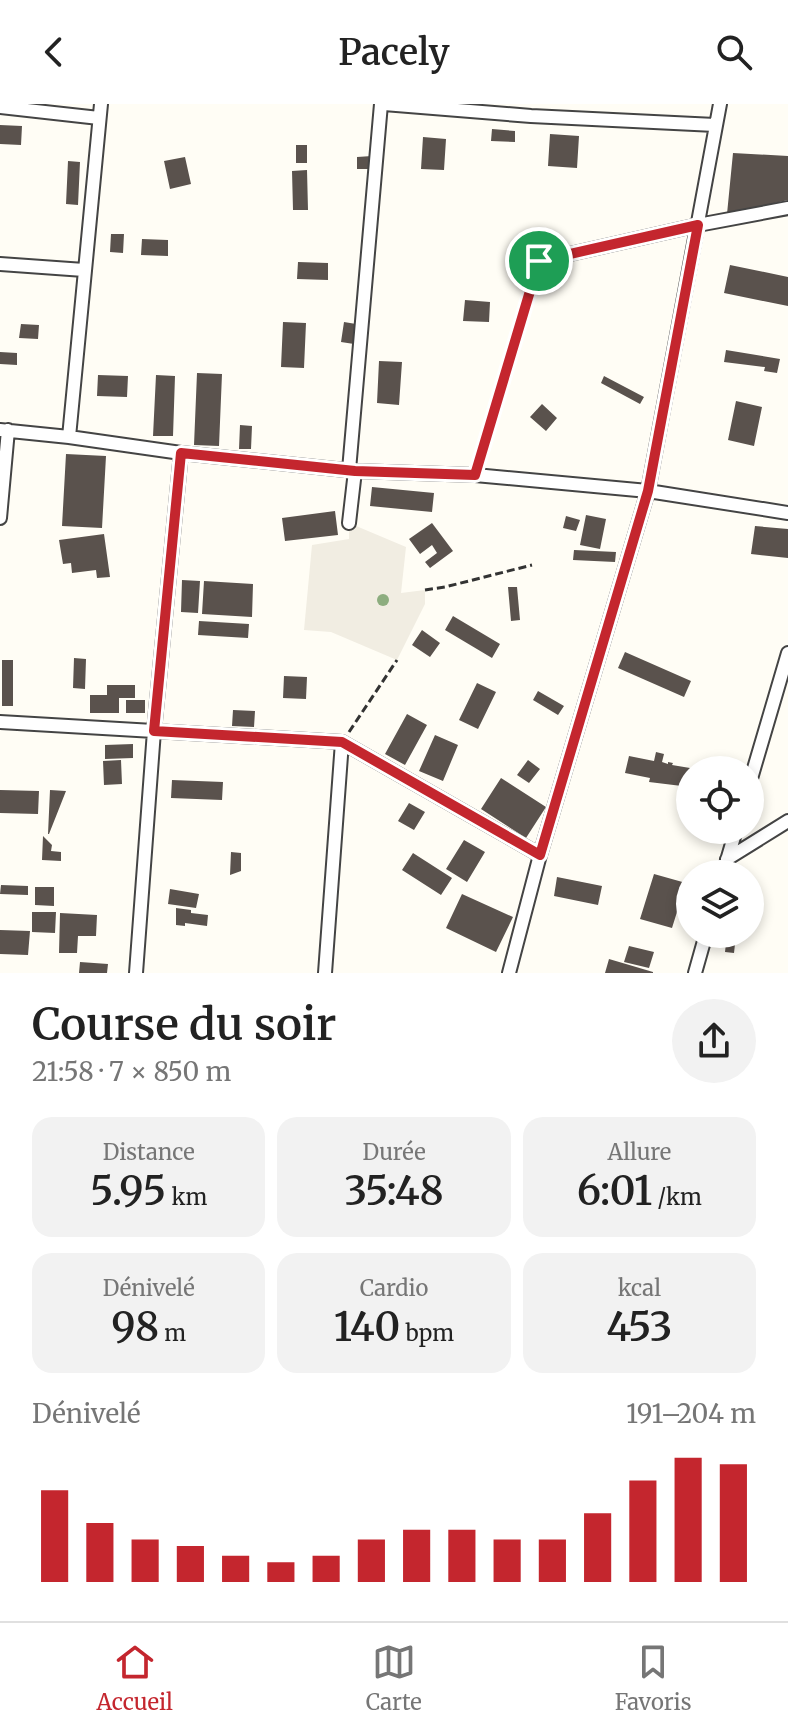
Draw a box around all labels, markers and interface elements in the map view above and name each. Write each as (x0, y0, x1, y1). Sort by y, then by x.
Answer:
icon: back (32, 30, 76, 74)
text: Pacely (338, 30, 450, 75)
icon: search (712, 30, 756, 74)
pin (505, 227, 573, 295)
icon: arrive (517, 239, 561, 283)
map controls (676, 756, 764, 948)
button: locate (676, 756, 764, 844)
button: layers (676, 860, 764, 948)
text: Course du soir (32, 997, 336, 1052)
button: share (672, 999, 756, 1083)
text: 21:58 · 7 × 850 m (32, 1055, 231, 1088)
text: Distance (103, 1138, 195, 1166)
text: Durée (362, 1138, 426, 1166)
text: Allure (607, 1138, 671, 1166)
text: 5.95 (90, 1166, 166, 1216)
text: 35:48 (344, 1166, 444, 1216)
text: 6:01 (577, 1166, 652, 1216)
text: km (166, 1183, 207, 1211)
text: /km (652, 1183, 702, 1211)
text: Dénivelé (103, 1274, 195, 1302)
text: Cardio (360, 1274, 428, 1302)
text: kcal (618, 1274, 661, 1302)
text: 98 (111, 1302, 159, 1352)
text: 140 (334, 1302, 400, 1352)
text: 453 (606, 1302, 672, 1352)
text: m (159, 1319, 186, 1347)
text: bpm (400, 1319, 454, 1347)
text: Dénivelé (32, 1397, 141, 1430)
text: 191–204 m (626, 1397, 756, 1430)
tab: Accueil (96, 1640, 173, 1716)
tab: Carte (366, 1640, 422, 1716)
tab: Favoris (615, 1640, 692, 1716)

